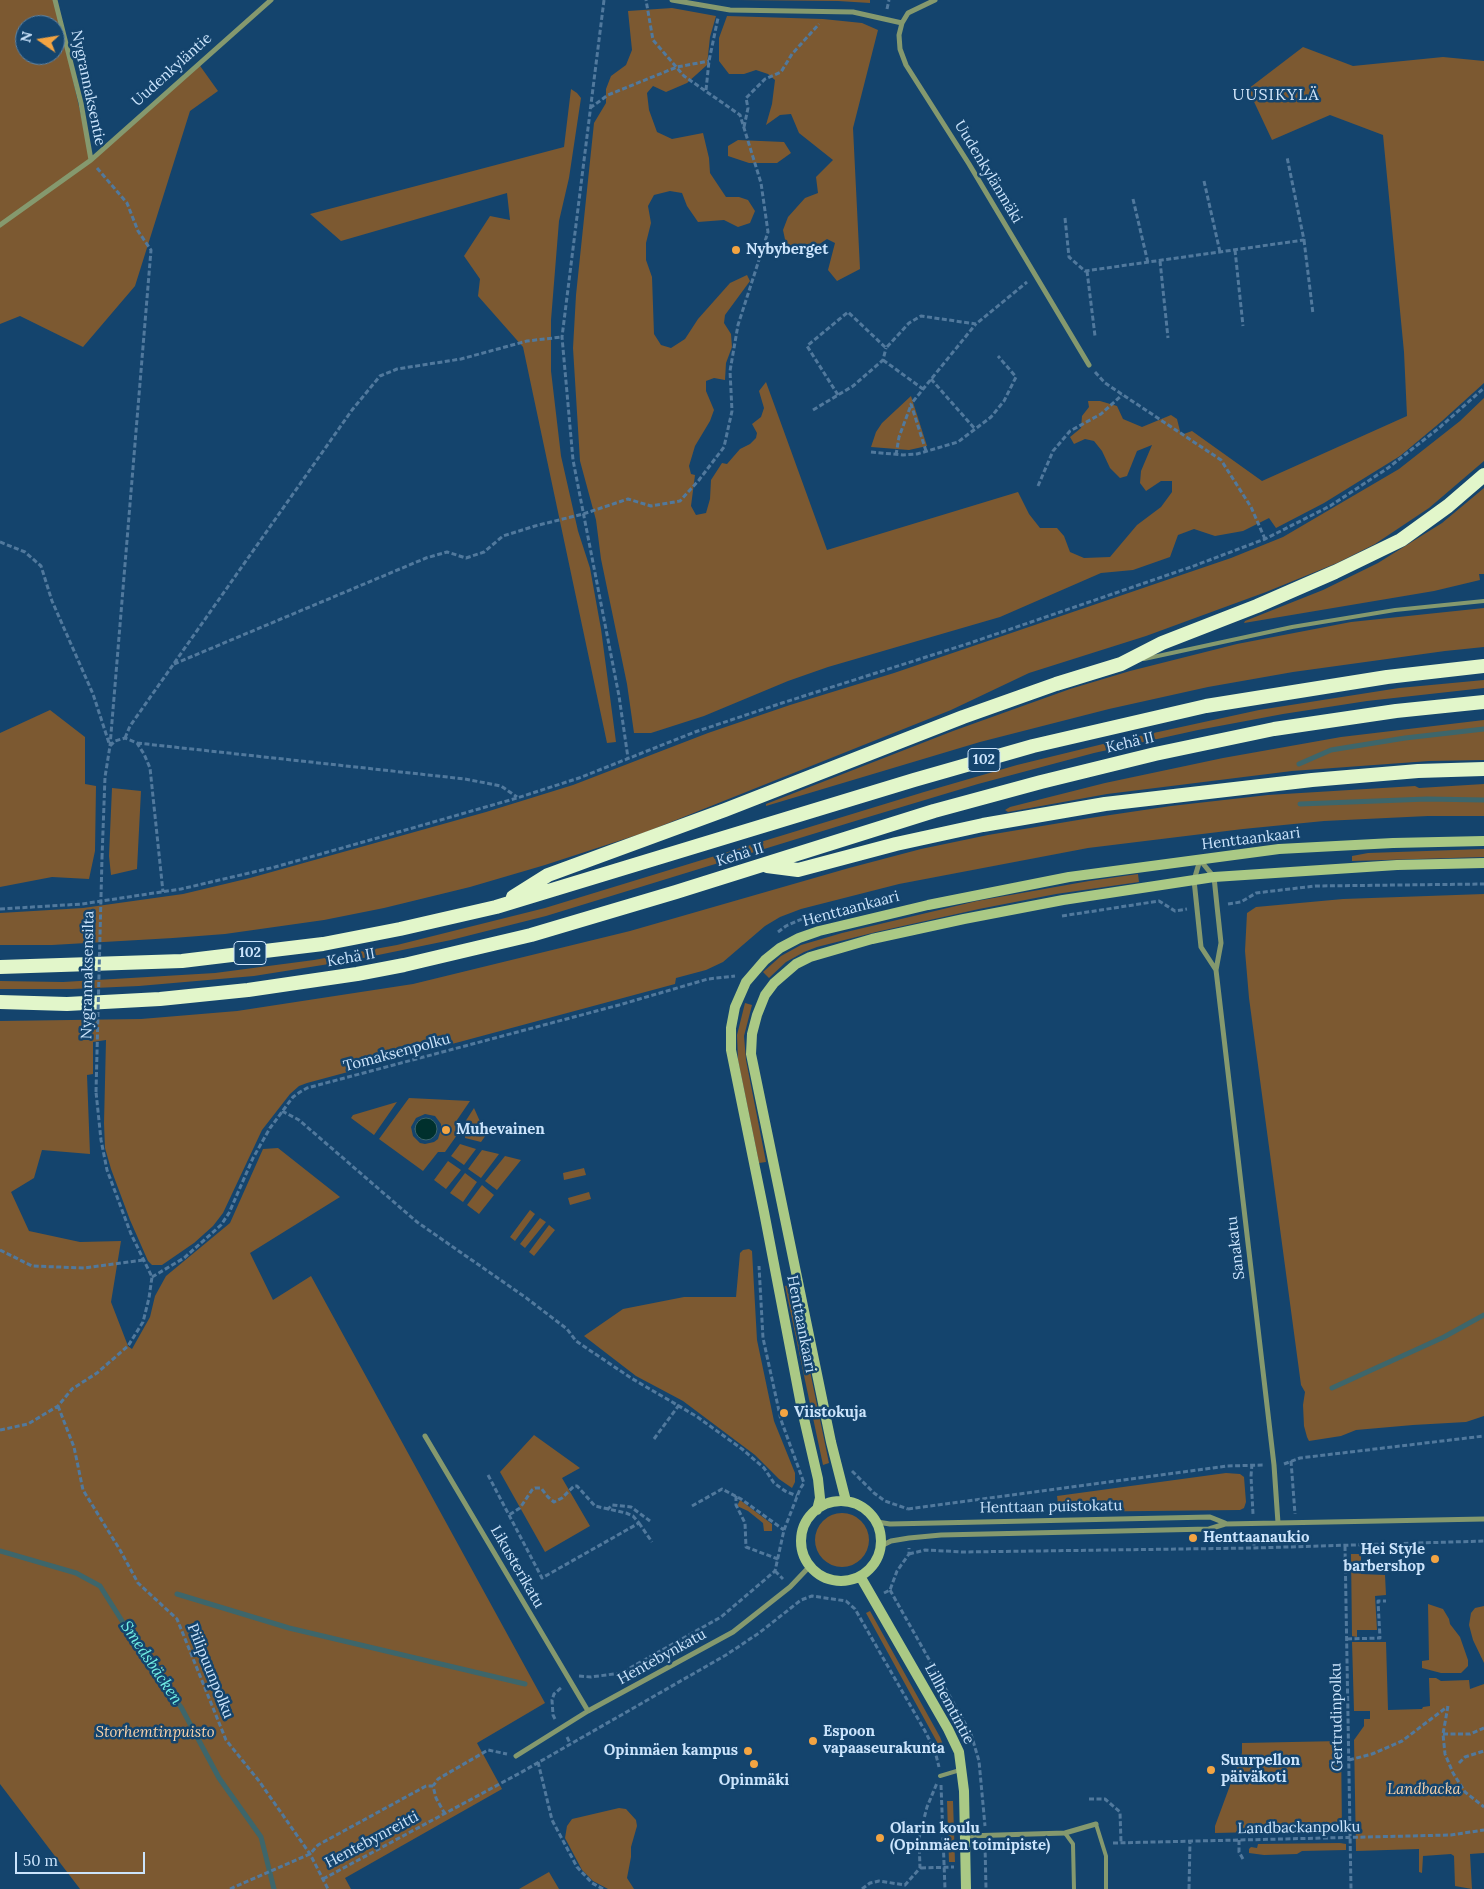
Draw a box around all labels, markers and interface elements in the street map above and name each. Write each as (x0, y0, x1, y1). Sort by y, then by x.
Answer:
north arrow (15, 15, 65, 65)
street label: Nygrannaksentie (67, 29, 109, 147)
street label: Uudenkyläntie (128, 29, 216, 111)
text: N (16, 30, 36, 44)
district label: UUSIKYLÄ (1231, 85, 1321, 105)
street label: Uudenkylänmäki (950, 117, 1026, 227)
place label: Nybyberget (746, 241, 828, 259)
marker: Nybyberget (730, 244, 742, 256)
street label: Kehä II (1104, 729, 1156, 757)
road number: 102 (968, 748, 1000, 772)
street label: Henttaankaari (1201, 824, 1301, 854)
street label: Kehä II (714, 839, 766, 871)
street label: Henttaankaari (801, 887, 901, 931)
street label: Nygrannaksensilta (78, 911, 98, 1039)
road number: 102 (234, 941, 266, 964)
street label: Kehä II (325, 945, 377, 971)
street label: Tomaksenpolku (342, 1030, 452, 1076)
place label: Muhevainen (456, 1121, 545, 1139)
marker: Muhevainen (440, 1124, 452, 1136)
street label: Sanakatu (1223, 1215, 1249, 1281)
street label: Henttaankaari (783, 1274, 819, 1374)
place label: Viistokuja (794, 1404, 867, 1422)
marker: Viistokuja (778, 1407, 790, 1419)
street label: Henttaan puistokatu (979, 1497, 1123, 1517)
street label: Likusterikatu (486, 1523, 548, 1611)
place label: Henttaanaukio (1203, 1529, 1309, 1547)
marker: Henttaanaukio (1187, 1532, 1199, 1544)
place label: Hei Style barbershop (1344, 1541, 1425, 1576)
marker: Hei Style barbershop (1429, 1553, 1441, 1565)
water label: Smedsbäcken (116, 1618, 186, 1708)
street label: Piilipuunpolku (183, 1621, 237, 1721)
street label: Hentebynkatu (615, 1625, 709, 1689)
street label: Lillhemtintie (920, 1661, 978, 1747)
street label: Gertrudinpolku (1327, 1663, 1347, 1771)
place label: Espoon vapaaseurakunta (823, 1723, 945, 1758)
park label: Storhemtinpuisto (96, 1724, 214, 1742)
marker: Espoon vapaaseurakunta (807, 1735, 819, 1747)
place label: Opinmäen kampus (604, 1742, 738, 1760)
marker: Opinmäen kampus (742, 1745, 754, 1757)
place label: Suurpellon päiväkoti (1221, 1752, 1300, 1787)
marker: Opinmäki (748, 1758, 760, 1770)
marker: Suurpellon päiväkoti (1205, 1764, 1217, 1776)
place label: Opinmäki (719, 1772, 789, 1790)
park label: Landbacka (1387, 1781, 1461, 1799)
street label: Hentebynreitti (322, 1808, 422, 1872)
street label: Landbackanpolku (1237, 1818, 1361, 1838)
place label: Olarin koulu (Opinmäen toimipiste) (890, 1820, 1050, 1855)
marker: Olarin koulu (Opinmäen toimipiste) (874, 1832, 886, 1844)
scale bar (18, 1842, 148, 1874)
text: 50 m (23, 1851, 58, 1870)

